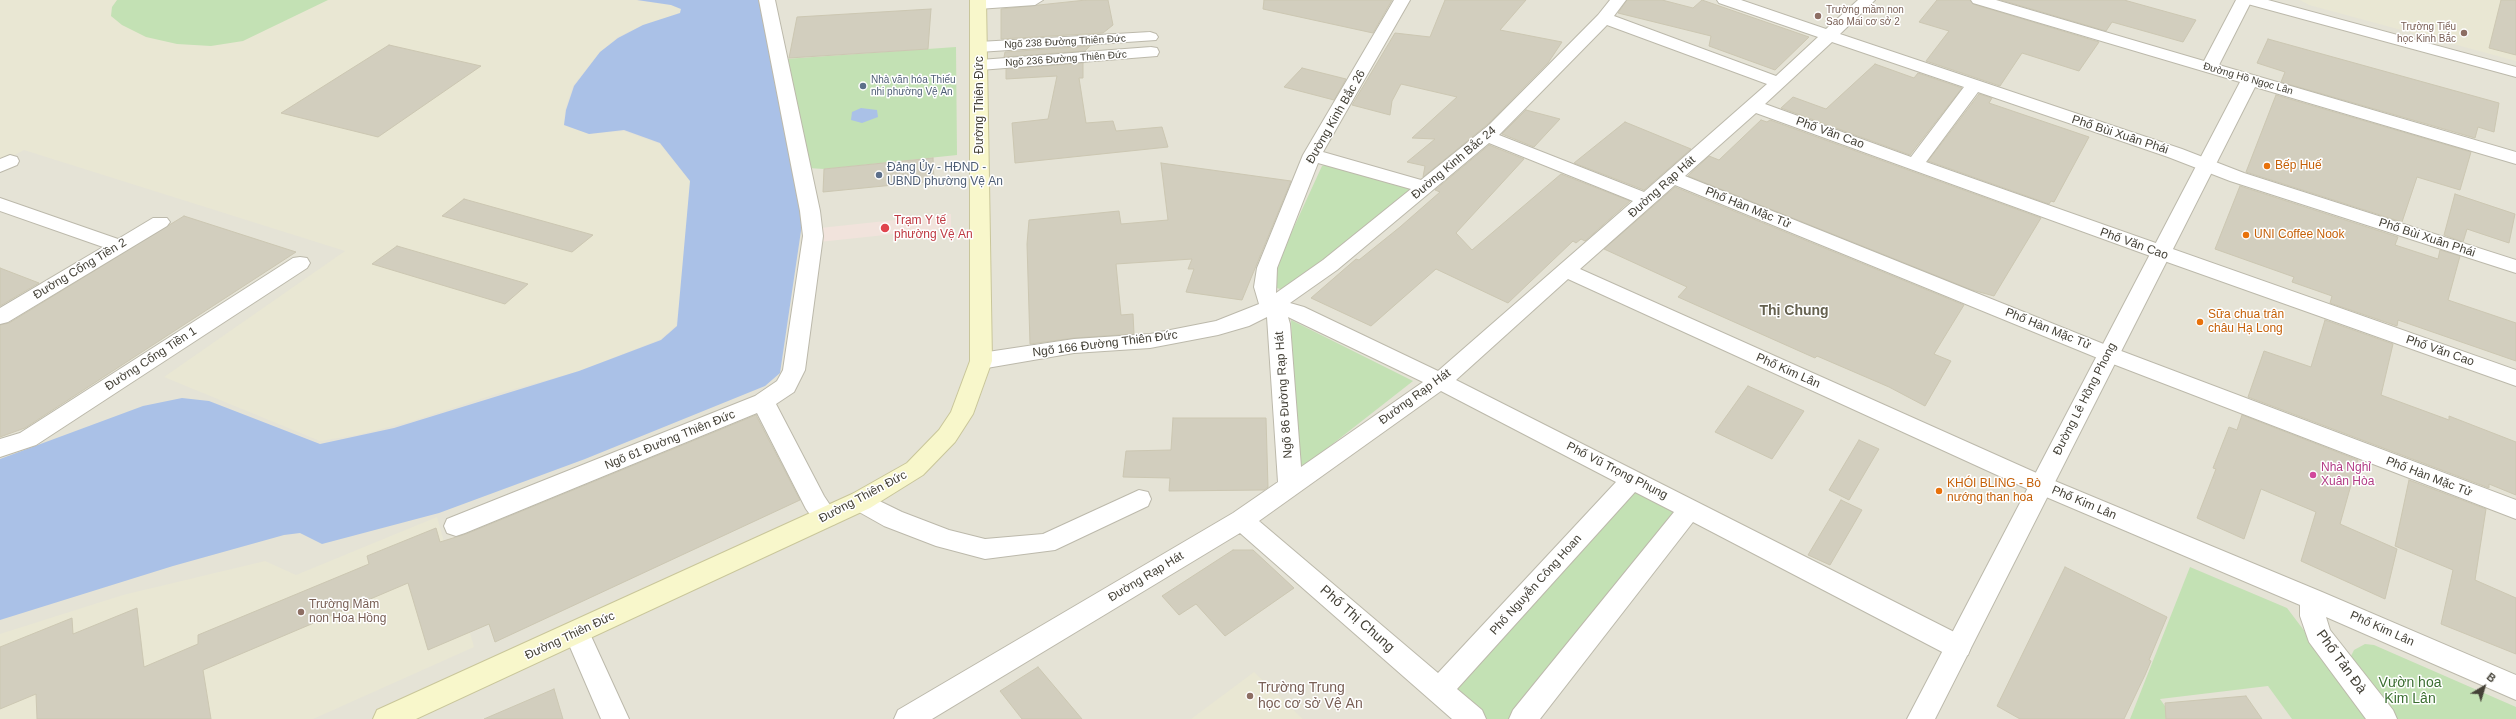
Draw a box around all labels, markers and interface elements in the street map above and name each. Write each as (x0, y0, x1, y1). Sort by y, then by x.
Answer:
place label: Trường mầm non Sao Mai cơ sở 2 (1826, 4, 1904, 28)
marker: Trường mầm non Sao Mai cơ sở 2 (1813, 11, 1823, 21)
place label: Trường Tiểu học Kinh Bắc (2397, 21, 2456, 44)
marker: Trường Tiểu học Kinh Bắc (2459, 28, 2469, 38)
street label: Ngõ 238 Đường Thiên Đức (1004, 33, 1126, 51)
street label: Ngõ 236 Đường Thiên Đức (1005, 49, 1127, 69)
street label: Đường Thiên Đức (973, 56, 987, 154)
street label: Đường Hồ Ngọc Lân (2202, 60, 2294, 98)
street label: Đường Kinh Bắc 26 (1303, 68, 1369, 166)
place label: Nhà văn hóa Thiếu nhi phường Vệ An (871, 74, 956, 98)
marker: Nhà văn hóa Thiếu nhi phường Vệ An (858, 81, 868, 91)
street label: Phố Bùi Xuân Phái (2070, 113, 2170, 157)
street label: Phố Văn Cao (1794, 114, 1866, 152)
street label: Đường Kinh Bắc 24 (1409, 123, 1499, 203)
street label: Đường Rạp Hát (1625, 153, 1699, 221)
place label: Bếp Huế (2275, 159, 2322, 173)
place label: Đảng Ủy - HĐND - UBND phường Vệ An (887, 161, 1003, 189)
marker: Bếp Huế (2262, 161, 2272, 171)
marker: Đảng Ủy - HĐND - UBND phường Vệ An (874, 170, 884, 180)
street label: Phố Hàn Mặc Tử (1703, 184, 1793, 232)
place label: Trạm Y tế phường Vệ An (894, 214, 973, 242)
street label: Phố Bùi Xuân Phái (2377, 216, 2477, 260)
marker: Trạm Y tế phường Vệ An (879, 222, 891, 234)
street label: Phố Văn Cao (2098, 225, 2170, 263)
place label: UNI Coffee Nook (2254, 228, 2344, 242)
marker: UNI Coffee Nook (2241, 230, 2251, 240)
street label: Đường Cổng Tiền 2 (31, 235, 129, 303)
district label: Thị Chung (1759, 303, 1829, 319)
street label: Phố Hàn Mặc Tử (2003, 305, 2093, 353)
place label: Sữa chua trân châu Hạ Long (2208, 308, 2284, 336)
marker: Sữa chua trân châu Hạ Long (2195, 317, 2205, 327)
street label: Đường Cổng Tiền 1 (103, 324, 199, 394)
street label: Ngõ 166 Đường Thiên Đức (1032, 328, 1178, 360)
street label: Ngõ 86 Đường Rạp Hát (1272, 331, 1296, 459)
street label: Phố Văn Cao (2404, 333, 2476, 369)
street label: Đường Lê Hồng Phong (2050, 340, 2120, 458)
street label: Phố Kim Lân (1754, 350, 1822, 392)
street label: Đường Rạp Hát (1376, 366, 1454, 428)
street label: Ngõ 61 Đường Thiên Đức (603, 407, 737, 473)
street label: Phố Vũ Trọng Phụng (1564, 439, 1670, 503)
street label: Phố Hàn Mặc Tử (2384, 454, 2474, 500)
place label: Nhà Nghỉ Xuân Hòa (2321, 461, 2374, 489)
street label: Đường Thiên Đức (817, 468, 909, 526)
marker: Nhà Nghỉ Xuân Hòa (2308, 470, 2318, 480)
place label: KHÓI BLING - Bò nướng than hoa (1947, 477, 2041, 505)
street label: Phố Kim Lân (2050, 483, 2118, 523)
marker: KHÓI BLING - Bò nướng than hoa (1934, 486, 1944, 496)
street label: Phố Nguyễn Công Hoan (1487, 532, 1585, 638)
street label: Đường Rạp Hát (1106, 549, 1186, 605)
street label: Phố Thị Chung (1316, 582, 1398, 656)
place label: Trường Mầm non Hoa Hồng (309, 598, 386, 626)
marker: Trường Mầm non Hoa Hồng (296, 607, 306, 617)
street label: Phố Kim Lân (2348, 608, 2416, 650)
street label: Đường Thiên Đức (523, 609, 617, 663)
street label: Phố Tản Đà (2312, 627, 2370, 697)
north arrow (2464, 667, 2504, 707)
text: B (2485, 670, 2498, 685)
park label: Vườn hoa Kim Lân (2379, 675, 2441, 708)
place label: Trường Trung học cơ sở Vệ An (1258, 680, 1363, 712)
marker: Trường Trung học cơ sở Vệ An (1245, 691, 1255, 701)

